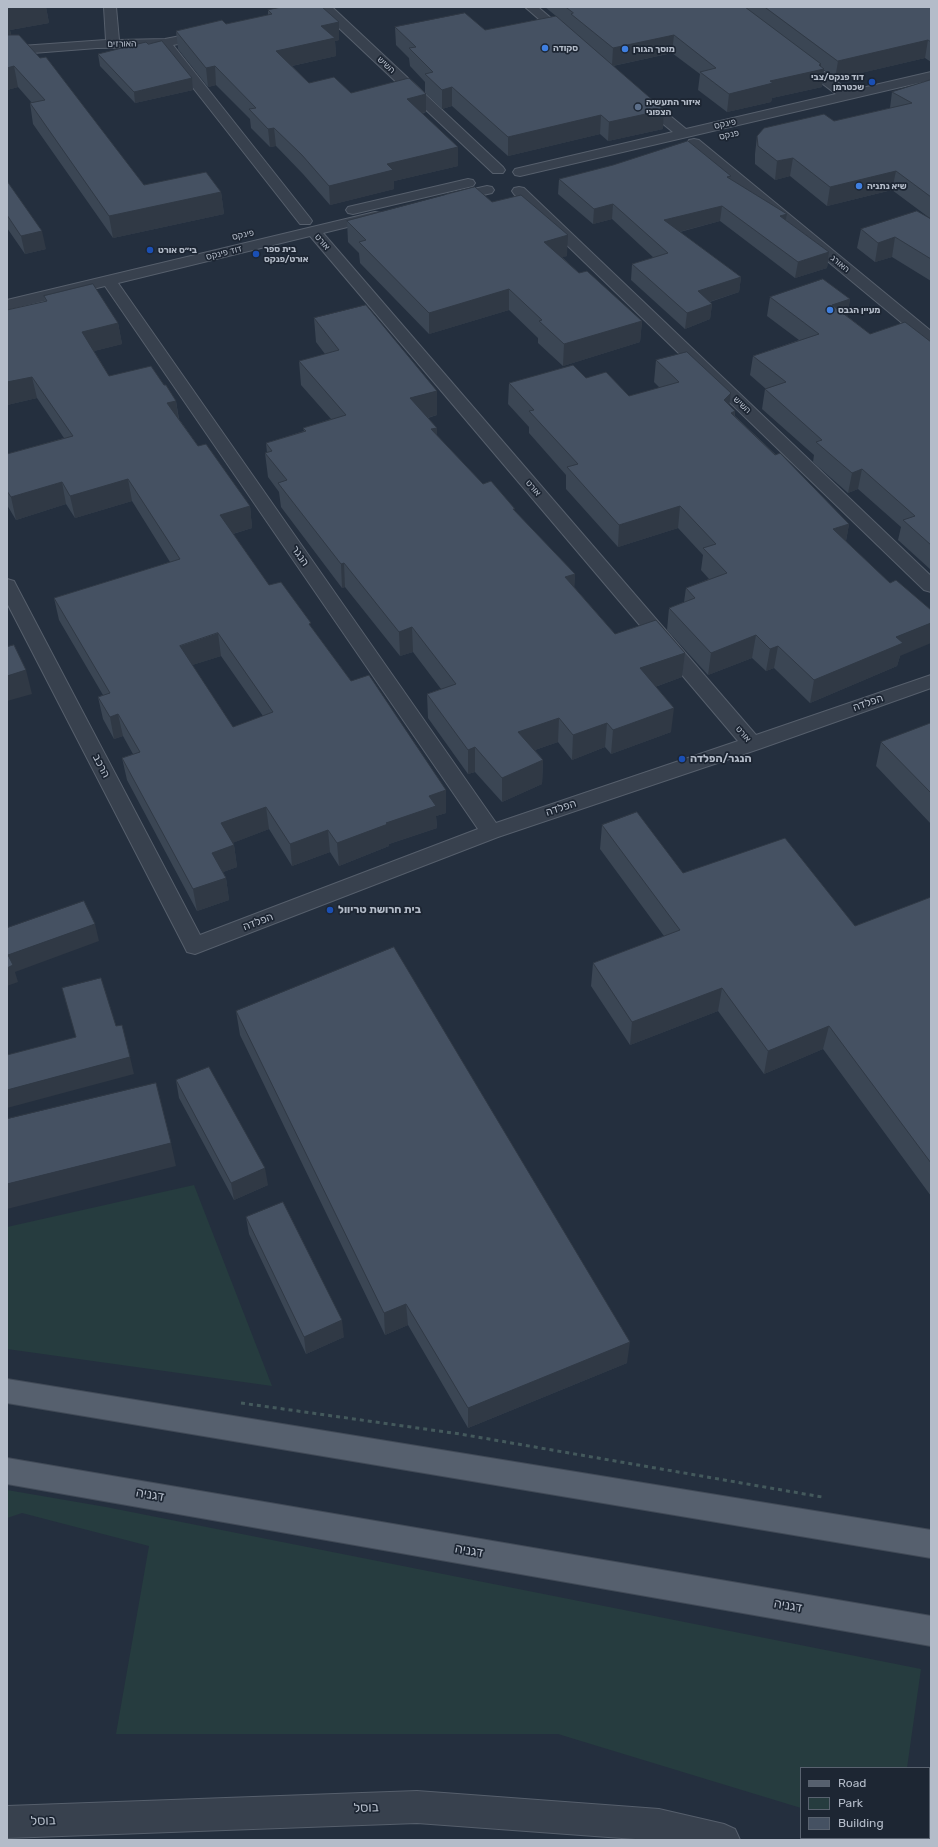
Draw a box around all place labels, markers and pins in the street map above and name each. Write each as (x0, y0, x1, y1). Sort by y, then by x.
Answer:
marker: סקודה (540, 43, 550, 53)
place label: סקודה (553, 43, 578, 53)
marker: מוסך הגורן (620, 44, 630, 54)
place label: מוסך הגורן (633, 44, 675, 54)
place label: דוד פנקס/צבי שכטרמן (811, 72, 864, 93)
marker: דוד פנקס/צבי שכטרמן (867, 77, 877, 87)
place label: איזור התעשיה הצפוני (646, 97, 701, 118)
marker: איזור התעשיה הצפוני (633, 102, 643, 112)
marker: שיא נתניה (854, 181, 864, 191)
place label: שיא נתניה (867, 181, 907, 191)
place label: בית ספר אורט/פנקס (264, 244, 308, 265)
marker: בי״ס אורט (145, 245, 155, 255)
place label: בי״ס אורט (158, 245, 197, 255)
marker: בית ספר אורט/פנקס (251, 249, 261, 259)
marker: מעיין הגבס (825, 305, 835, 315)
place label: מעיין הגבס (838, 305, 880, 315)
place label: הנגר/הפלדה (690, 752, 752, 766)
marker: הנגר/הפלדה (677, 754, 687, 764)
place label: בית חרושת טריוול (338, 903, 421, 917)
marker: בית חרושת טריוול (325, 905, 335, 915)

